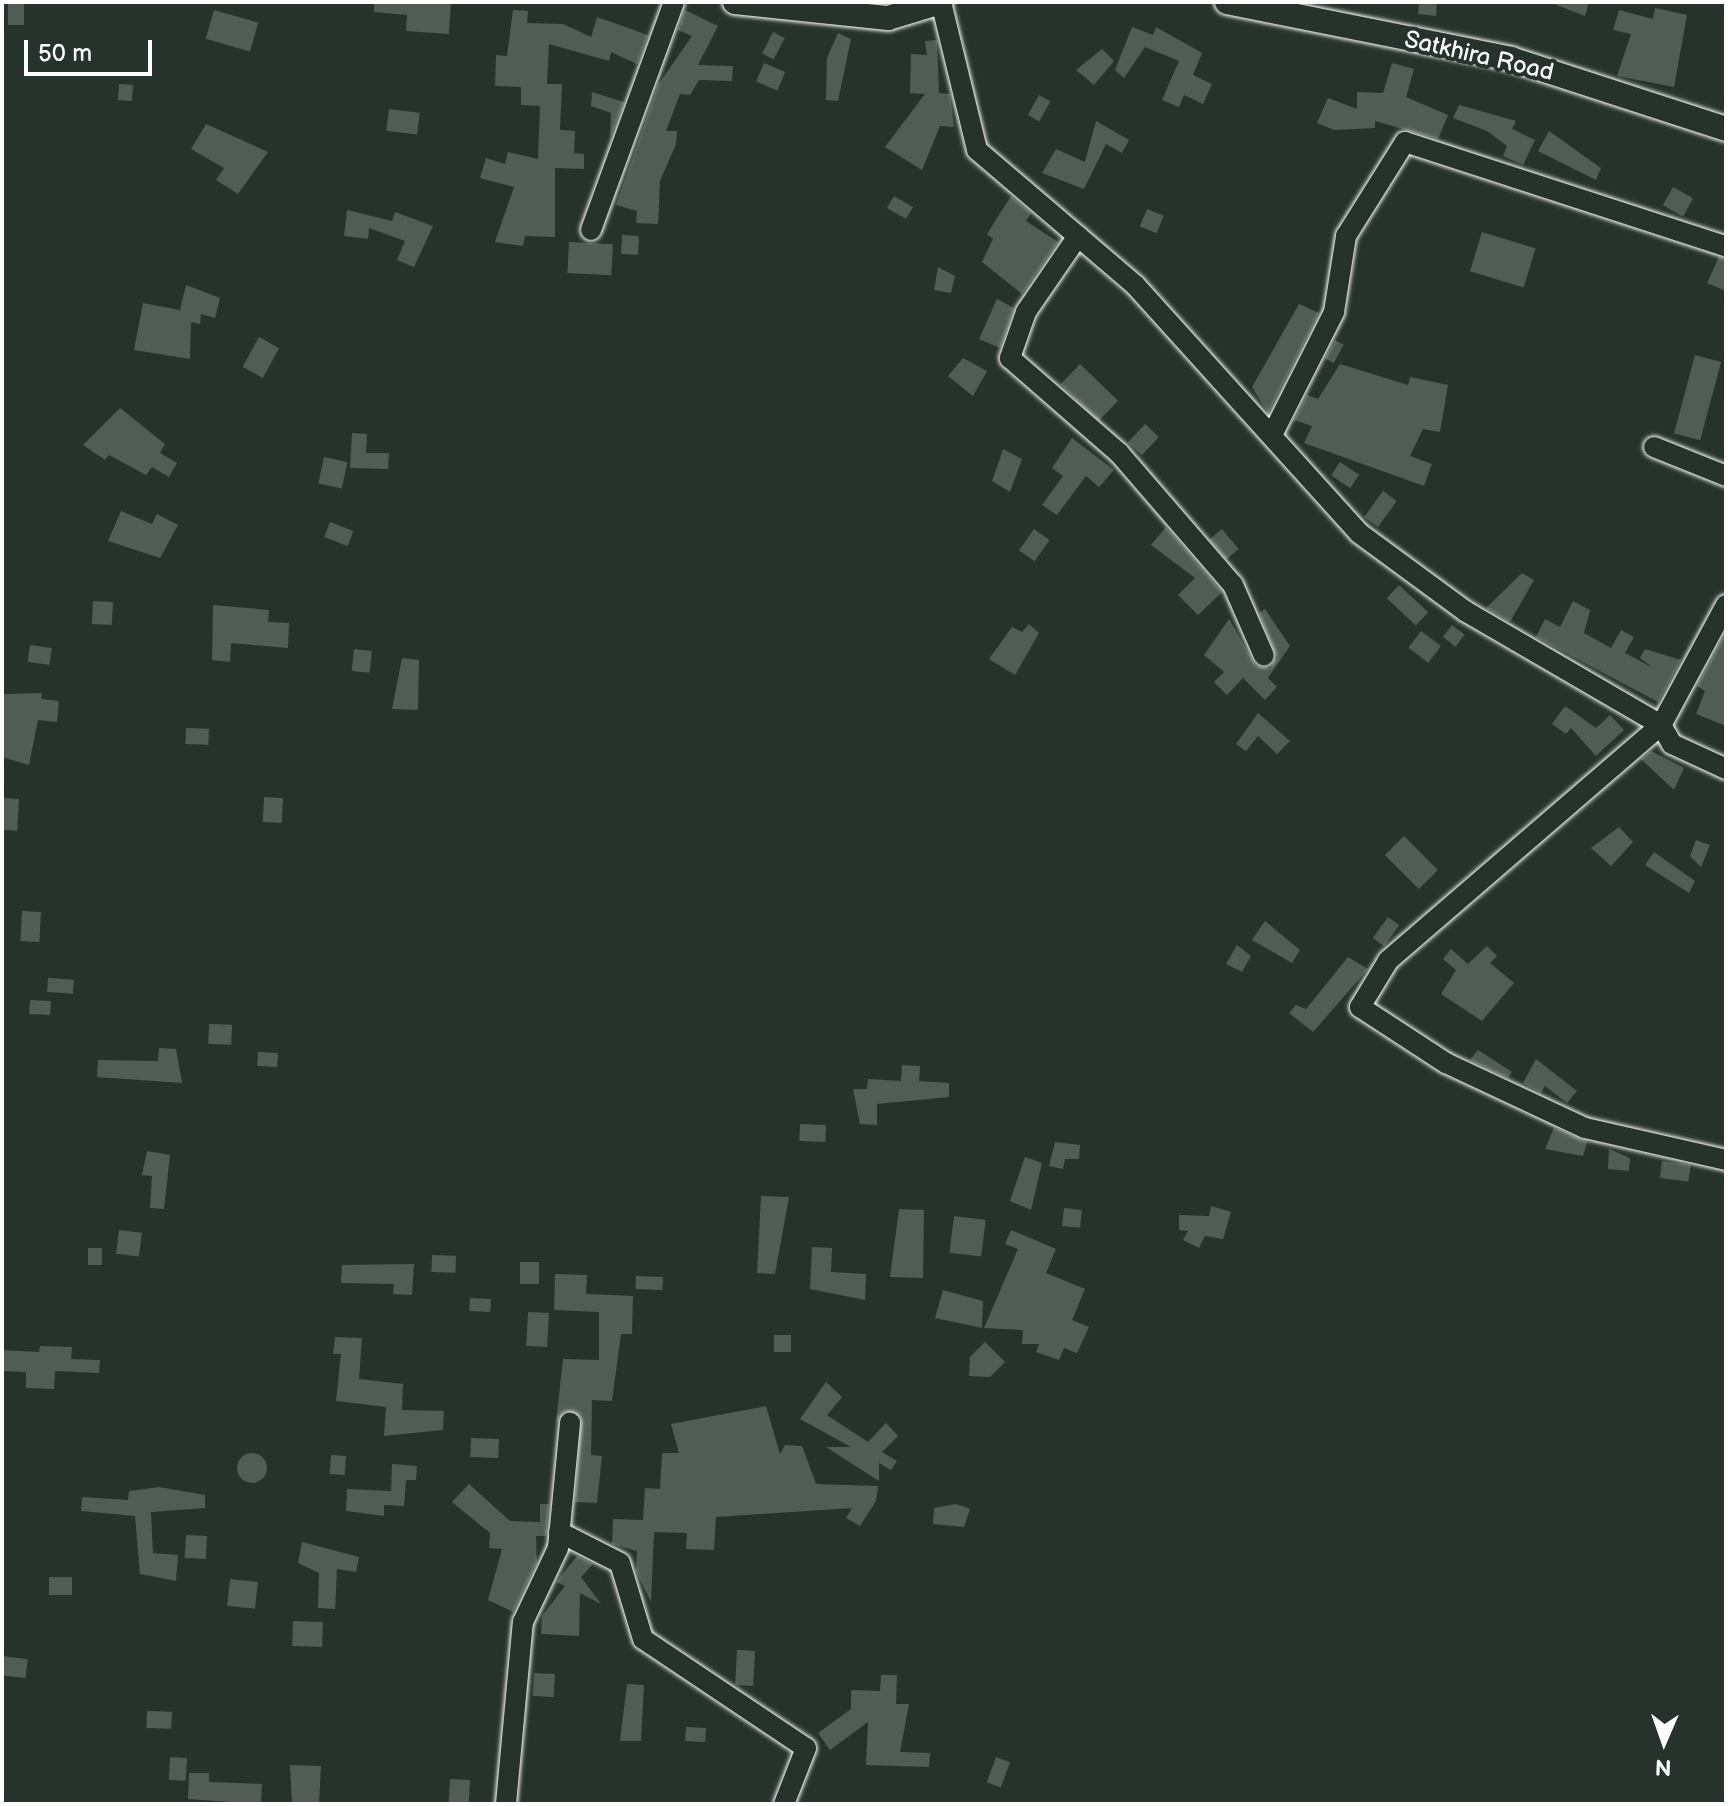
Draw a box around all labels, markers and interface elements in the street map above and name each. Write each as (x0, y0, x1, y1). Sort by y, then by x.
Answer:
scale bar (28, 24, 156, 74)
street label: Satkhira Road (1402, 25, 1556, 87)
text: 50 m (38, 39, 92, 68)
north arrow (1624, 1702, 1704, 1782)
text: N (1654, 1753, 1672, 1780)

